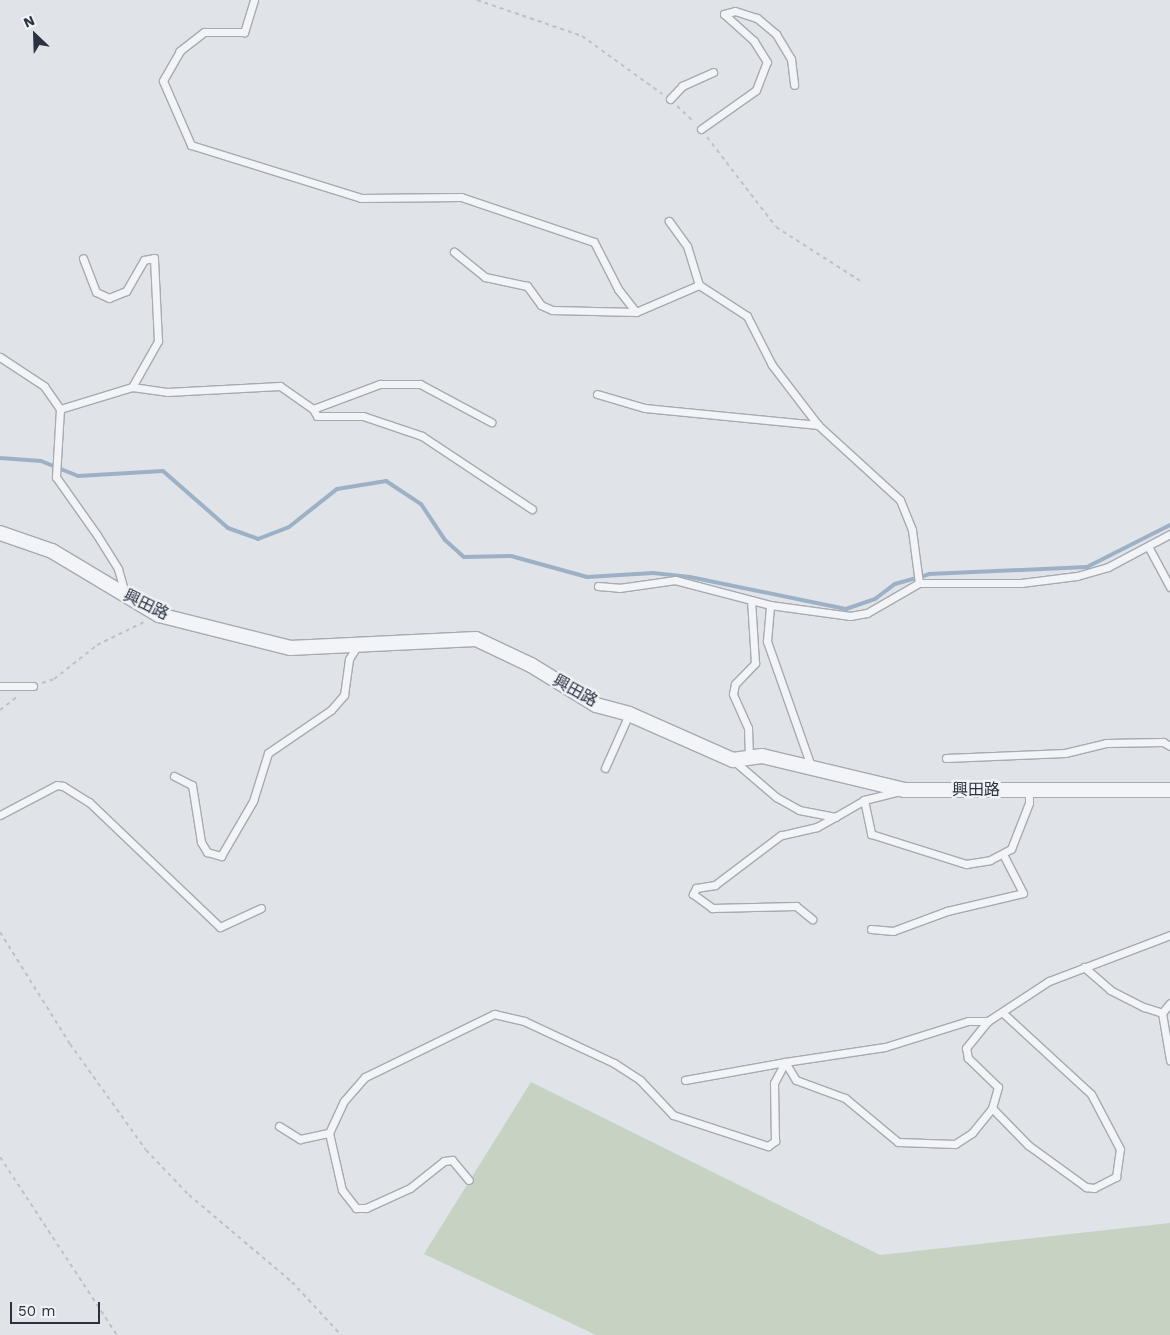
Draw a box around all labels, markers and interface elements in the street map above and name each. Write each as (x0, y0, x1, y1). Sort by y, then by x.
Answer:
north arrow (10, 10, 60, 60)
text: N (21, 12, 37, 31)
street label: 興田路 (120, 586, 172, 624)
street label: 興田路 (549, 671, 601, 711)
street label: 興田路 (952, 780, 1000, 800)
scale bar (12, 1292, 102, 1324)
text: 50 m (18, 1302, 55, 1320)

